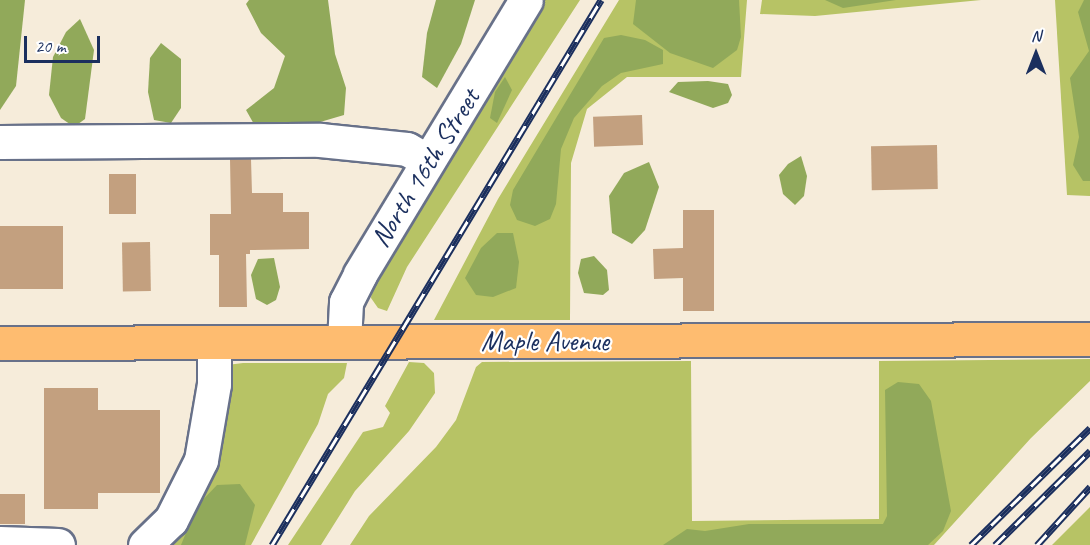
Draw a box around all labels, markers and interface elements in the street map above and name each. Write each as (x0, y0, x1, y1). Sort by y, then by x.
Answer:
scale bar (27, 24, 104, 62)
north arrow (1006, 24, 1066, 84)
text: N (1031, 26, 1041, 46)
text: 20 m (35, 35, 66, 57)
street label: North 16th Street (363, 83, 487, 253)
street label: Maple Avenue (481, 324, 609, 358)

